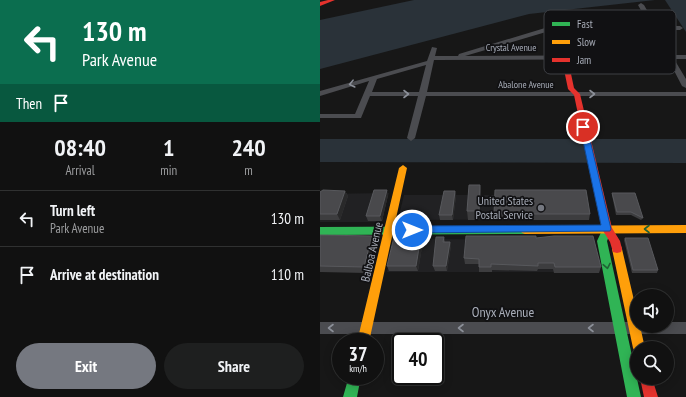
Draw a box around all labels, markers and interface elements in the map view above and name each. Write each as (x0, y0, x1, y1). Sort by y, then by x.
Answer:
legend (544, 10, 676, 74)
text: 130 m (82, 12, 146, 49)
icon: left (16, 16, 68, 68)
text: Fast (577, 17, 593, 31)
text: Slow (577, 35, 596, 49)
street label: Crystal Avenue (486, 41, 536, 54)
text: Park Avenue (82, 48, 157, 71)
text: Jam (576, 53, 591, 67)
street label: Abalone Avenue (498, 78, 554, 91)
one-way arrow (349, 79, 356, 88)
one-way arrow (403, 90, 409, 98)
one-way arrow (589, 90, 595, 98)
icon: arrive (50, 92, 72, 114)
text: Then (16, 94, 42, 113)
pin (566, 110, 600, 144)
icon: arrive (572, 116, 594, 138)
text: 08:40 (54, 132, 106, 163)
text: 1 (163, 132, 174, 163)
text: 240 (231, 132, 266, 163)
text: Arrival (65, 162, 95, 179)
text: min (160, 162, 177, 179)
text: m (244, 162, 253, 179)
place label: United States Postal Service (476, 193, 533, 222)
text: Turn left (50, 201, 95, 220)
marker: United States Postal Service (536, 203, 546, 213)
icon: left (16, 208, 38, 230)
text: 130 m (271, 209, 304, 228)
position arrow (391, 209, 433, 251)
text: Park Avenue (50, 220, 104, 237)
street label: Balboa Avenue (357, 220, 386, 283)
one-way arrow (644, 225, 650, 233)
one-way arrow (602, 263, 611, 270)
icon: arrive (16, 264, 38, 286)
text: Arrive at destination (50, 265, 159, 284)
text: 110 m (271, 265, 304, 284)
map controls (630, 289, 674, 385)
button: sound (630, 289, 674, 333)
street label: Onyx Avenue (472, 303, 534, 321)
one-way arrow (328, 324, 334, 332)
one-way arrow (458, 324, 464, 332)
one-way arrow (588, 324, 594, 332)
speed limit sign: 40 (392, 333, 444, 385)
text: 37 (348, 341, 368, 367)
button: search (630, 341, 674, 385)
button: Exit (16, 343, 156, 389)
button: Share (164, 343, 304, 389)
text: km/h (349, 362, 367, 375)

